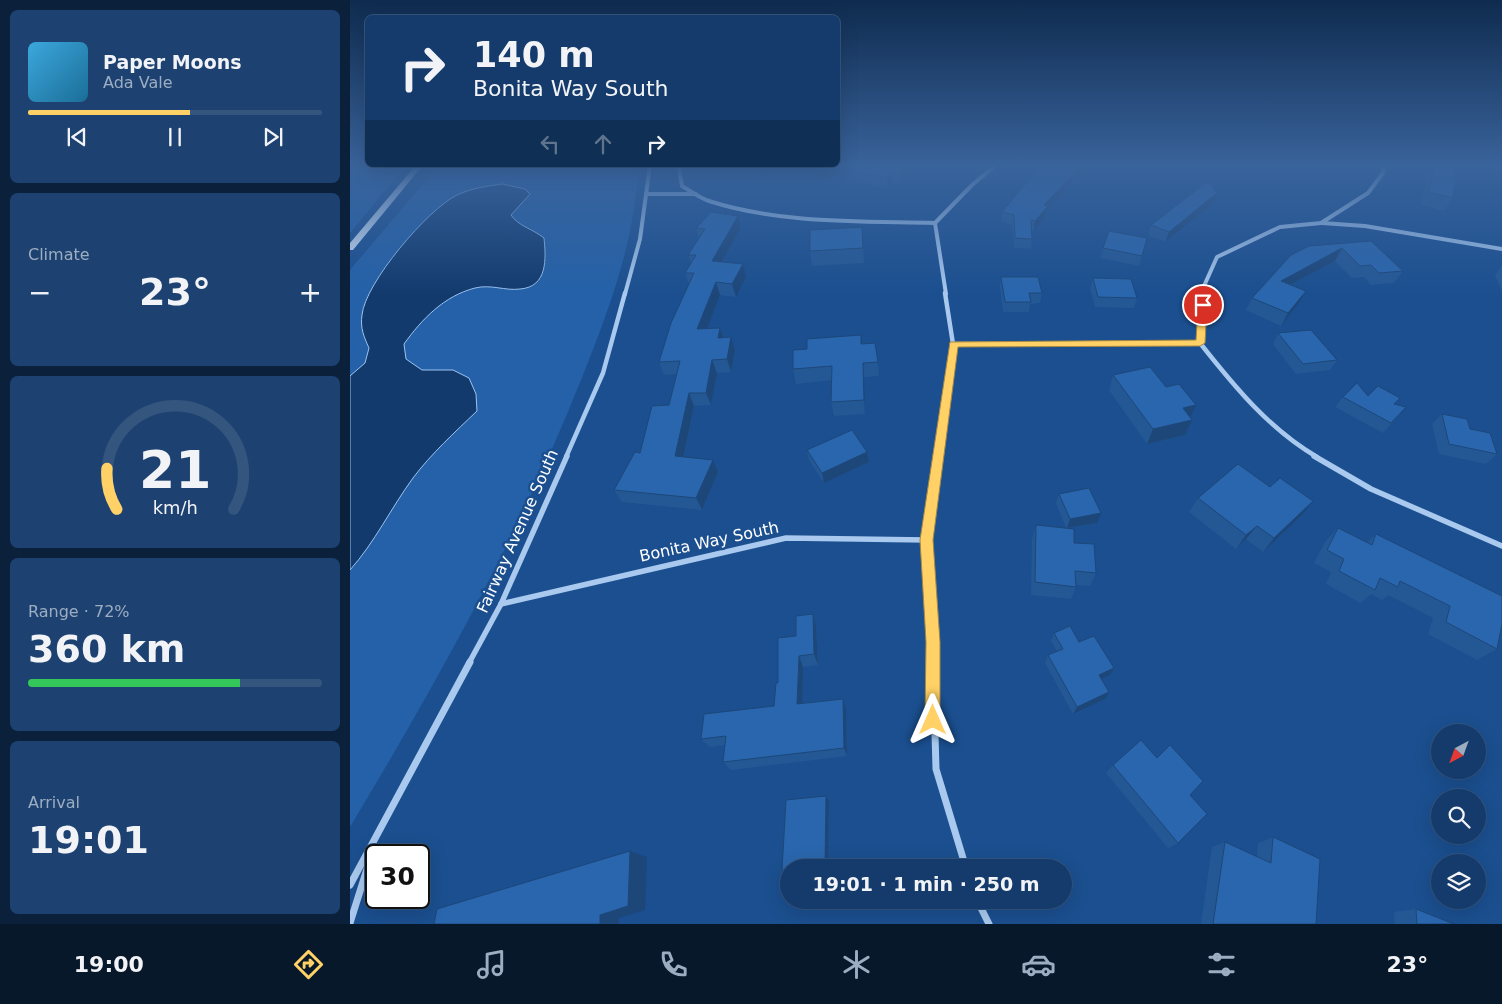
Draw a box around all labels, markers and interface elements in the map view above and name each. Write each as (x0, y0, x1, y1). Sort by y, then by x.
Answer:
icon: right (390, 35, 455, 100)
text: 140 m (473, 35, 595, 75)
text: Paper Moons (103, 51, 242, 73)
text: Ada Vale (103, 73, 173, 92)
text: Bonita Way South (473, 76, 669, 101)
icon: previous (63, 123, 91, 151)
icon: pause (161, 123, 189, 151)
icon: next (259, 123, 287, 151)
icon: left (536, 130, 564, 158)
icon: ahead (589, 130, 617, 158)
icon: right (642, 130, 670, 158)
text: Climate (28, 245, 90, 264)
text: 23° (139, 270, 211, 314)
text: − (28, 276, 51, 309)
text: + (299, 276, 322, 309)
pin (1182, 284, 1224, 326)
icon: arrive (1189, 291, 1217, 319)
text: 21 (139, 440, 211, 500)
street label: Fairway Avenue South (473, 446, 562, 616)
text: km/h (152, 497, 198, 518)
street label: Bonita Way South (638, 517, 781, 566)
text: Range · 72% (28, 602, 130, 621)
text: 360 km (28, 627, 185, 671)
position arrow (906, 693, 958, 745)
north arrow (1431, 724, 1486, 779)
map controls (1431, 724, 1486, 909)
button: search (1431, 789, 1486, 844)
text: Arrival (28, 793, 80, 812)
text: 19:01 (28, 818, 149, 862)
speed limit sign: 30 (365, 844, 430, 909)
button: layers (1431, 854, 1486, 909)
text: 19:01 · 1 min · 250 m (812, 873, 1040, 895)
icon: directions (291, 947, 326, 982)
icon: music (474, 947, 509, 982)
icon: phone (656, 947, 691, 982)
icon: climate (839, 947, 874, 982)
icon: car (1021, 947, 1056, 982)
icon: filters (1204, 947, 1239, 982)
text: 19:00 (74, 952, 144, 977)
text: 23° (1387, 952, 1428, 977)

